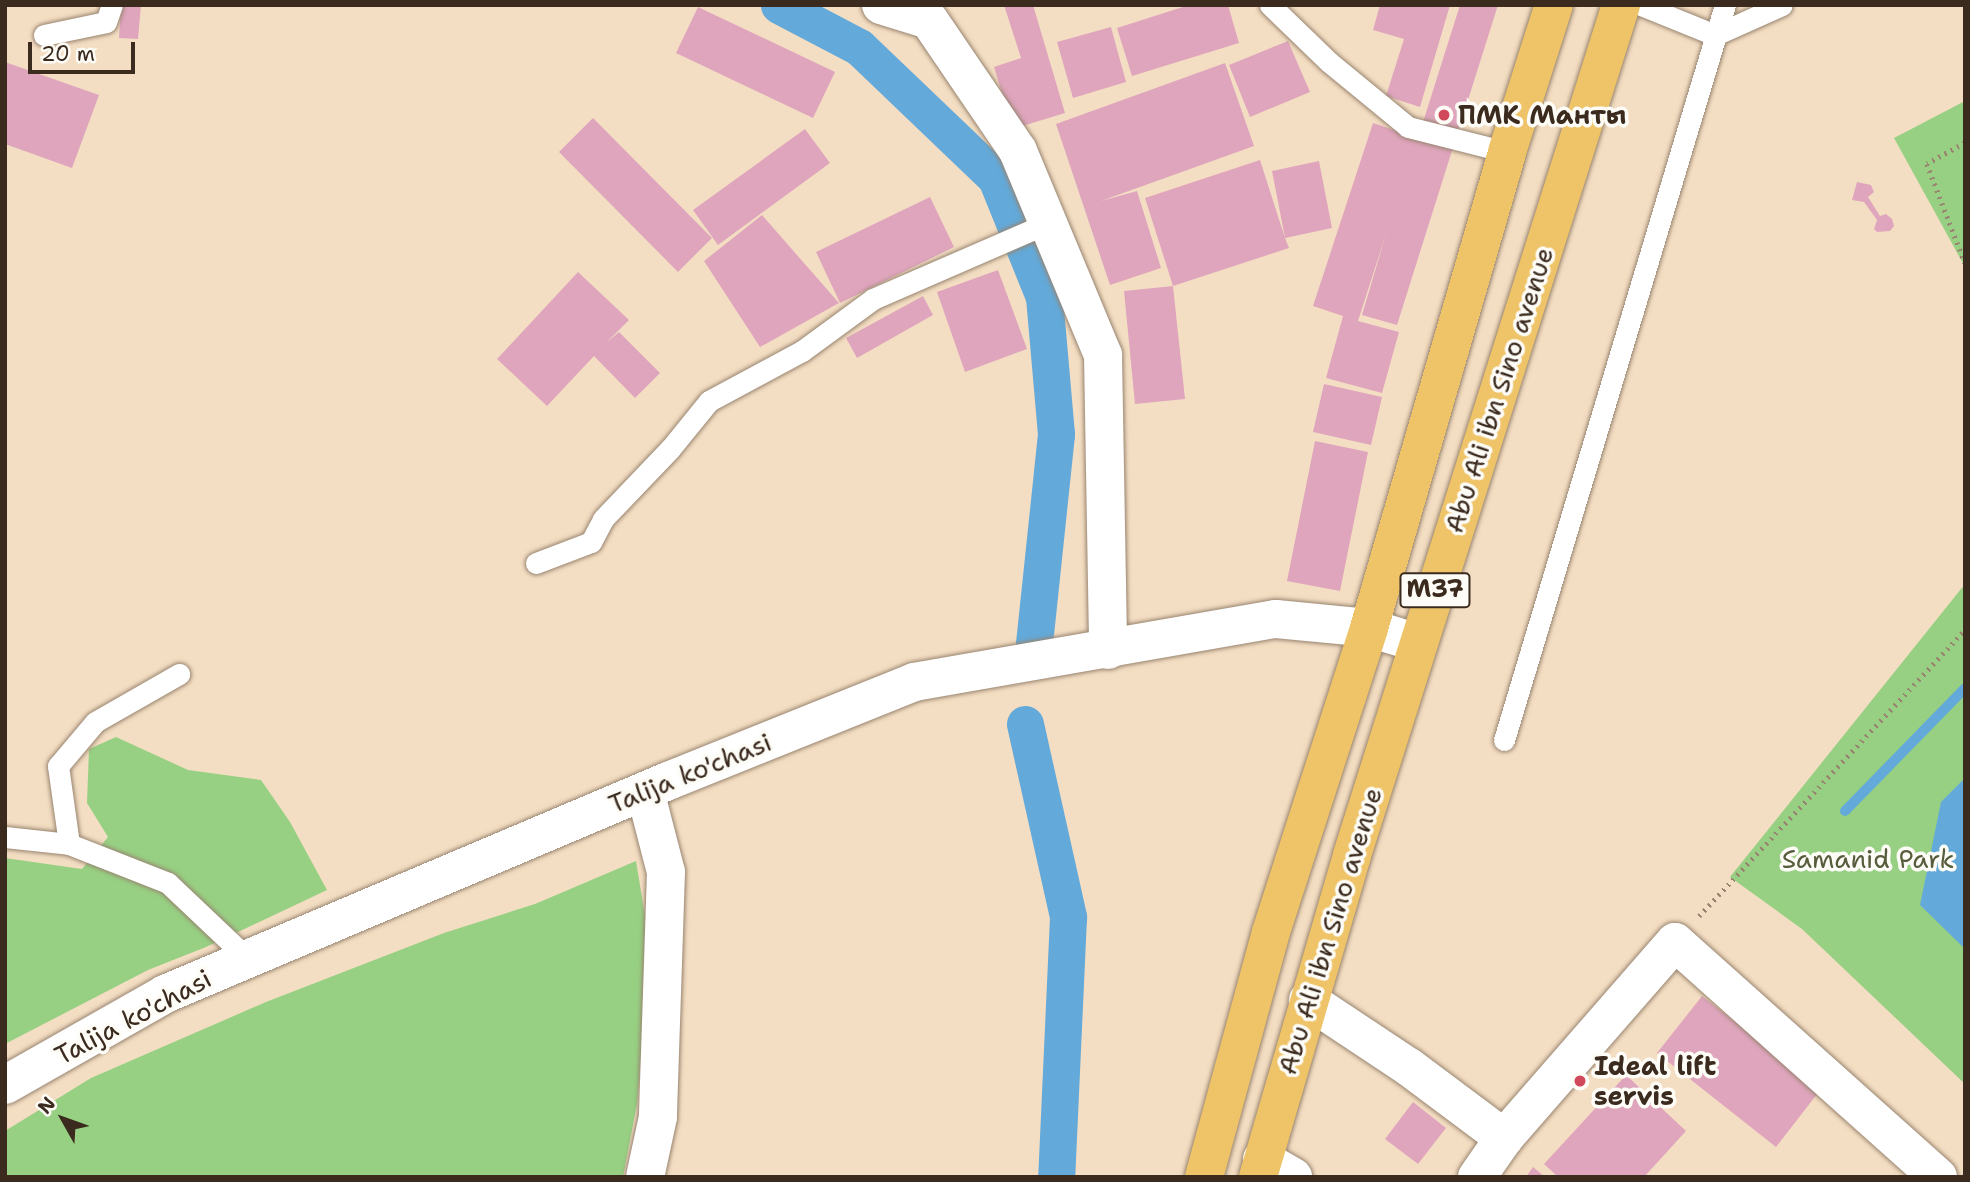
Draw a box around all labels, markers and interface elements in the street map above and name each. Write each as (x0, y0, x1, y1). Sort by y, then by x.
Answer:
scale bar (32, 28, 138, 72)
text: 20 m (41, 40, 95, 68)
place label: ПМК Манты (1458, 99, 1626, 131)
marker: ПМК Манты (1436, 107, 1452, 123)
street label: Abu Ali ibn Sino avenue (1438, 243, 1560, 537)
road number: M37 (1398, 570, 1472, 610)
street label: Talija ko'chasi (604, 726, 776, 820)
street label: Abu Ali ibn Sino avenue (1271, 784, 1389, 1078)
park label: Samanid Park (1782, 843, 1954, 875)
street label: Talija ko'chasi (49, 963, 217, 1071)
place label: Ideal lift servis (1594, 1050, 1716, 1112)
marker: Ideal lift servis (1572, 1073, 1588, 1089)
north arrow (28, 1084, 98, 1154)
text: N (32, 1091, 61, 1119)

